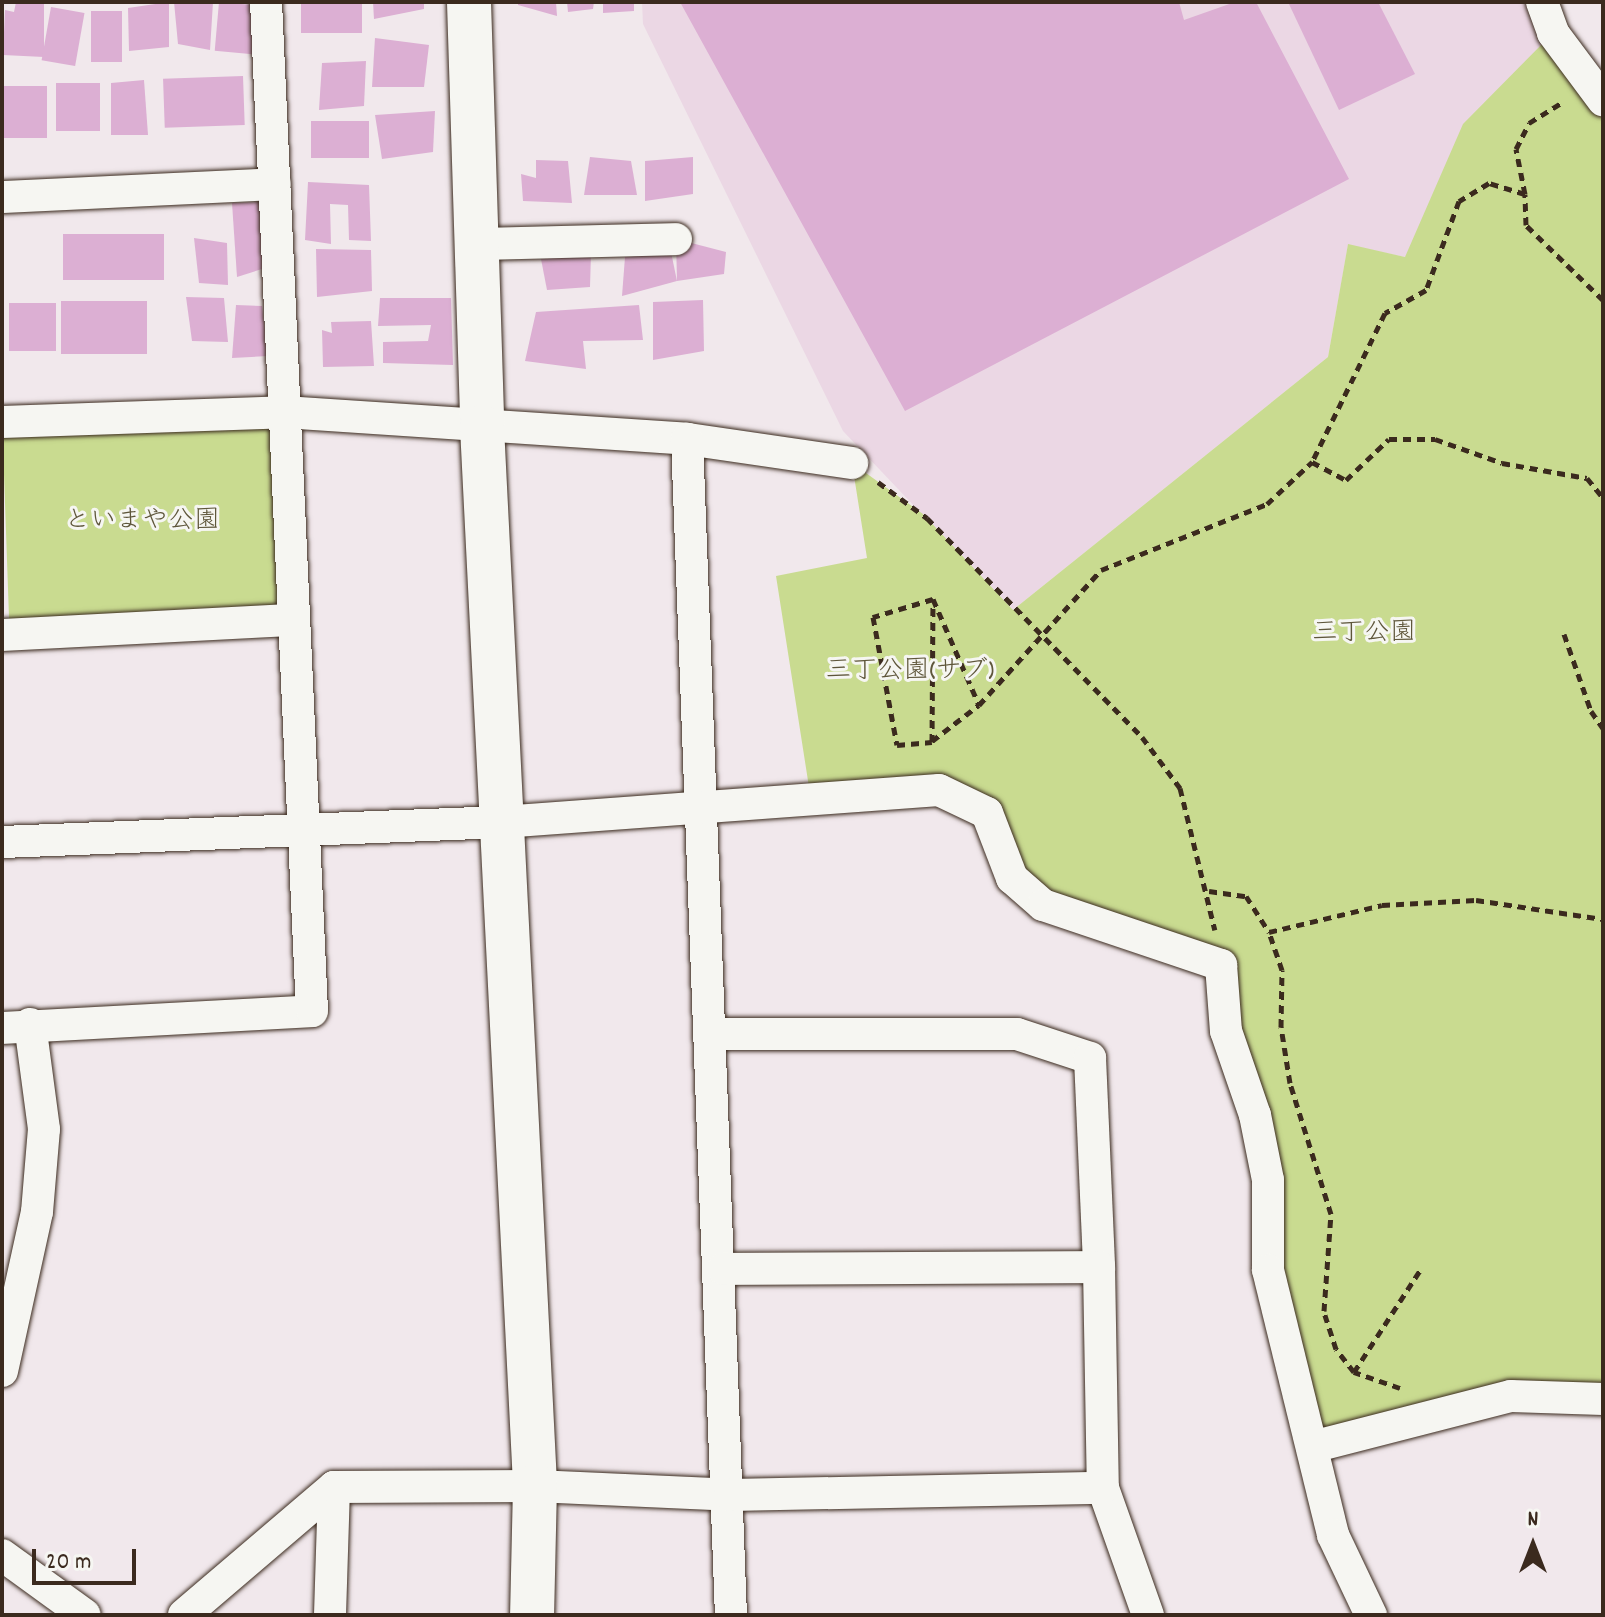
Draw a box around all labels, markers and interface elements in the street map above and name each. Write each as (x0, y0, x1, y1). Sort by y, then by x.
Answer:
park label: といまや公園 (64, 506, 220, 538)
park label: 三丁公園 (1312, 618, 1416, 650)
park label: 三丁公園(サブ) (826, 656, 994, 688)
north arrow (1493, 1505, 1573, 1585)
text: N (1528, 1505, 1538, 1536)
scale bar (36, 1533, 140, 1583)
text: 20 m (46, 1546, 92, 1580)

